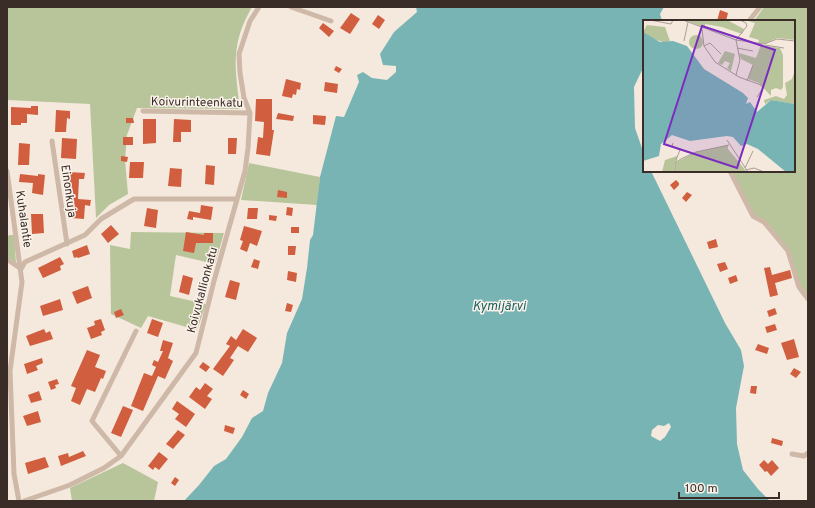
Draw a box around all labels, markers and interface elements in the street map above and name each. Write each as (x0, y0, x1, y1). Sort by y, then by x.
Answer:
inset map (643, 20, 795, 172)
street label: Koivurinteenkatu (151, 94, 243, 112)
street label: Einonkuja (56, 164, 80, 219)
street label: Kuhalantie (11, 189, 35, 249)
street label: Koivukallionkatu (184, 245, 222, 335)
water label: Kymijärvi (472, 299, 526, 315)
scale bar (679, 474, 779, 500)
text: 100 m (685, 481, 718, 497)

